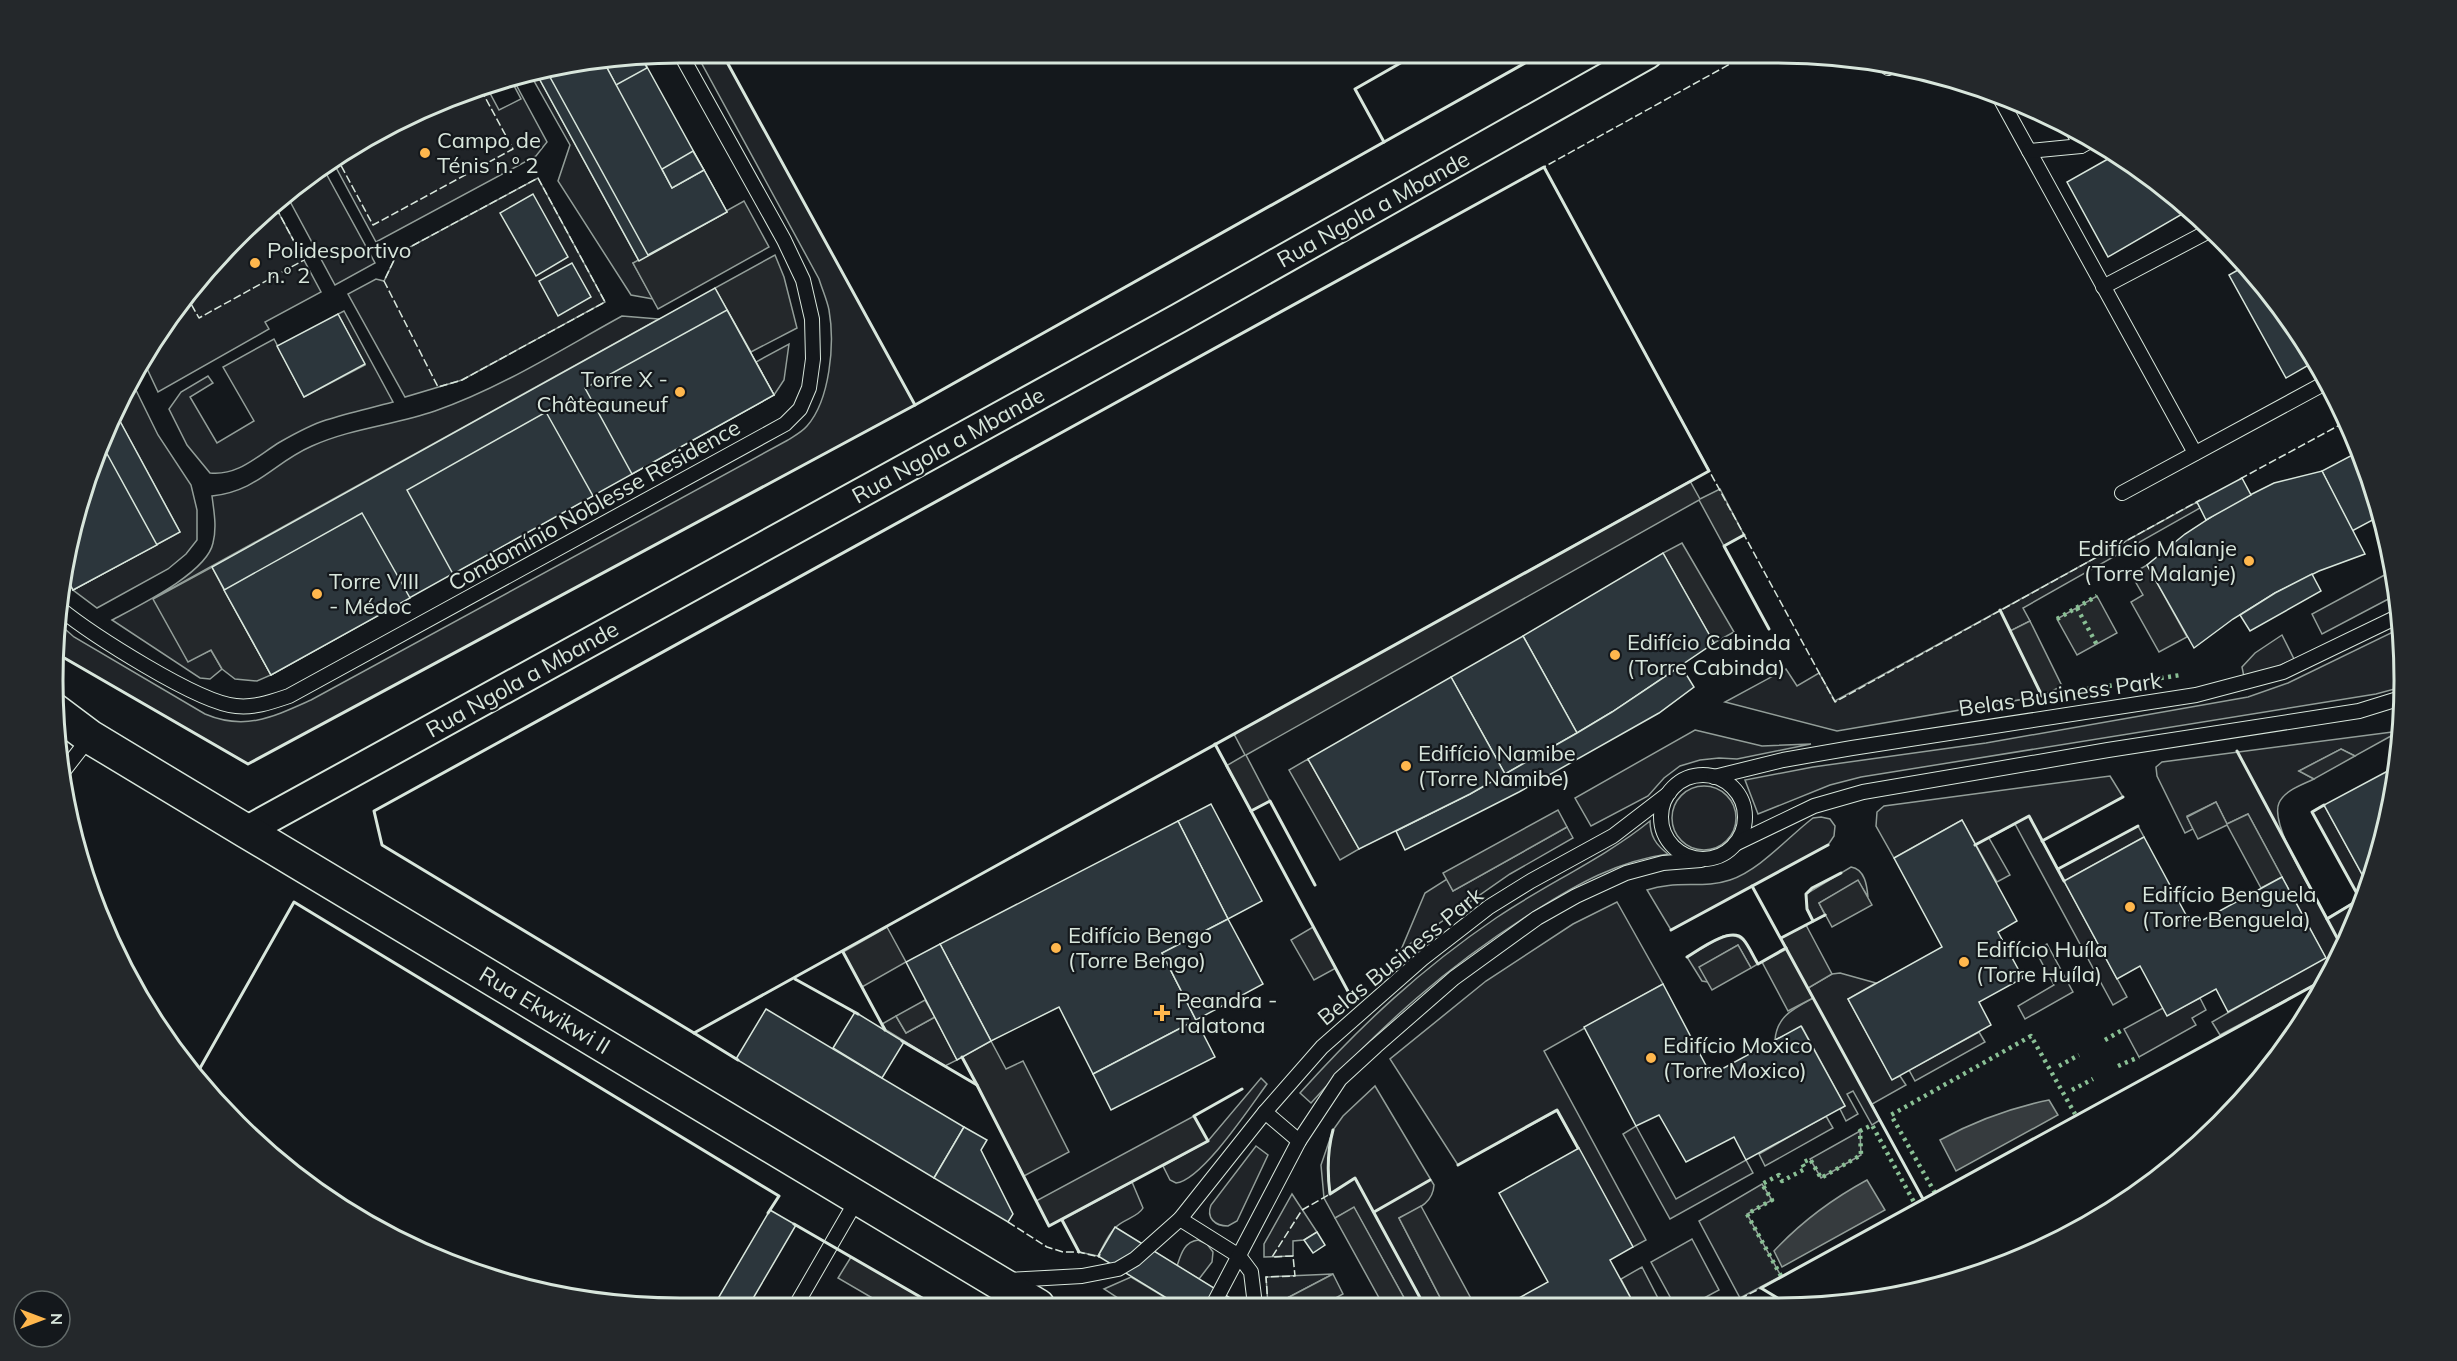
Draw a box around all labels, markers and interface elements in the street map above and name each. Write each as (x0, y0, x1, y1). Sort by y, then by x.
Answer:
place label: Campo de Ténis n.º 2 (437, 126, 541, 179)
street label: Rua Ngola a Mbande (1272, 144, 1474, 274)
marker: Campo de Ténis n.º 2 (418, 146, 432, 160)
place label: Polidesportivo n.º 2 (267, 236, 411, 289)
marker: Polidesportivo n.º 2 (248, 256, 262, 270)
place label: Torre X - Châteauneuf (536, 365, 669, 418)
street label: Rua Ngola a Mbande (847, 380, 1049, 510)
marker: Torre X - Châteauneuf (673, 385, 687, 399)
street label: Condomínio Noblesse Residence (443, 413, 745, 597)
place label: Edifício Malanje (Torre Malanje) (2078, 534, 2237, 587)
marker: Edifício Malanje (Torre Malanje) (2242, 554, 2256, 568)
place label: Torre VIII - Médoc (329, 567, 419, 620)
marker: Torre VIII - Médoc (310, 587, 324, 601)
street label: Rua Ngola a Mbande (421, 614, 623, 744)
place label: Edifício Cabinda (Torre Cabinda) (1627, 628, 1791, 681)
marker: Edifício Cabinda (Torre Cabinda) (1608, 648, 1622, 662)
street label: Belas Business Park (1957, 666, 2164, 722)
place label: Edifício Namibe (Torre Namibe) (1418, 739, 1576, 792)
marker: Edifício Namibe (Torre Namibe) (1399, 759, 1413, 773)
street label: Belas Business Park (1312, 880, 1489, 1031)
place label: Edifício Benguela (Torre Benguela) (2142, 880, 2317, 933)
marker: Edifício Benguela (Torre Benguela) (2123, 900, 2137, 914)
place label: Edifício Bengo (Torre Bengo) (1068, 921, 1212, 974)
place label: Edifício Huíla (Torre Huíla) (1976, 935, 2108, 988)
marker: Edifício Bengo (Torre Bengo) (1049, 941, 1063, 955)
marker: Edifício Huíla (Torre Huíla) (1957, 955, 1971, 969)
street label: Rua Ekwikwi II (475, 960, 615, 1060)
place label: Peandra - Talatona (1176, 986, 1277, 1039)
marker: Peandra - Talatona (1153, 1004, 1171, 1022)
place label: Edifício Moxico (Torre Moxico) (1663, 1031, 1813, 1084)
marker: Edifício Moxico (Torre Moxico) (1644, 1051, 1658, 1065)
north arrow (12, 1289, 72, 1349)
text: N (47, 1313, 67, 1325)

